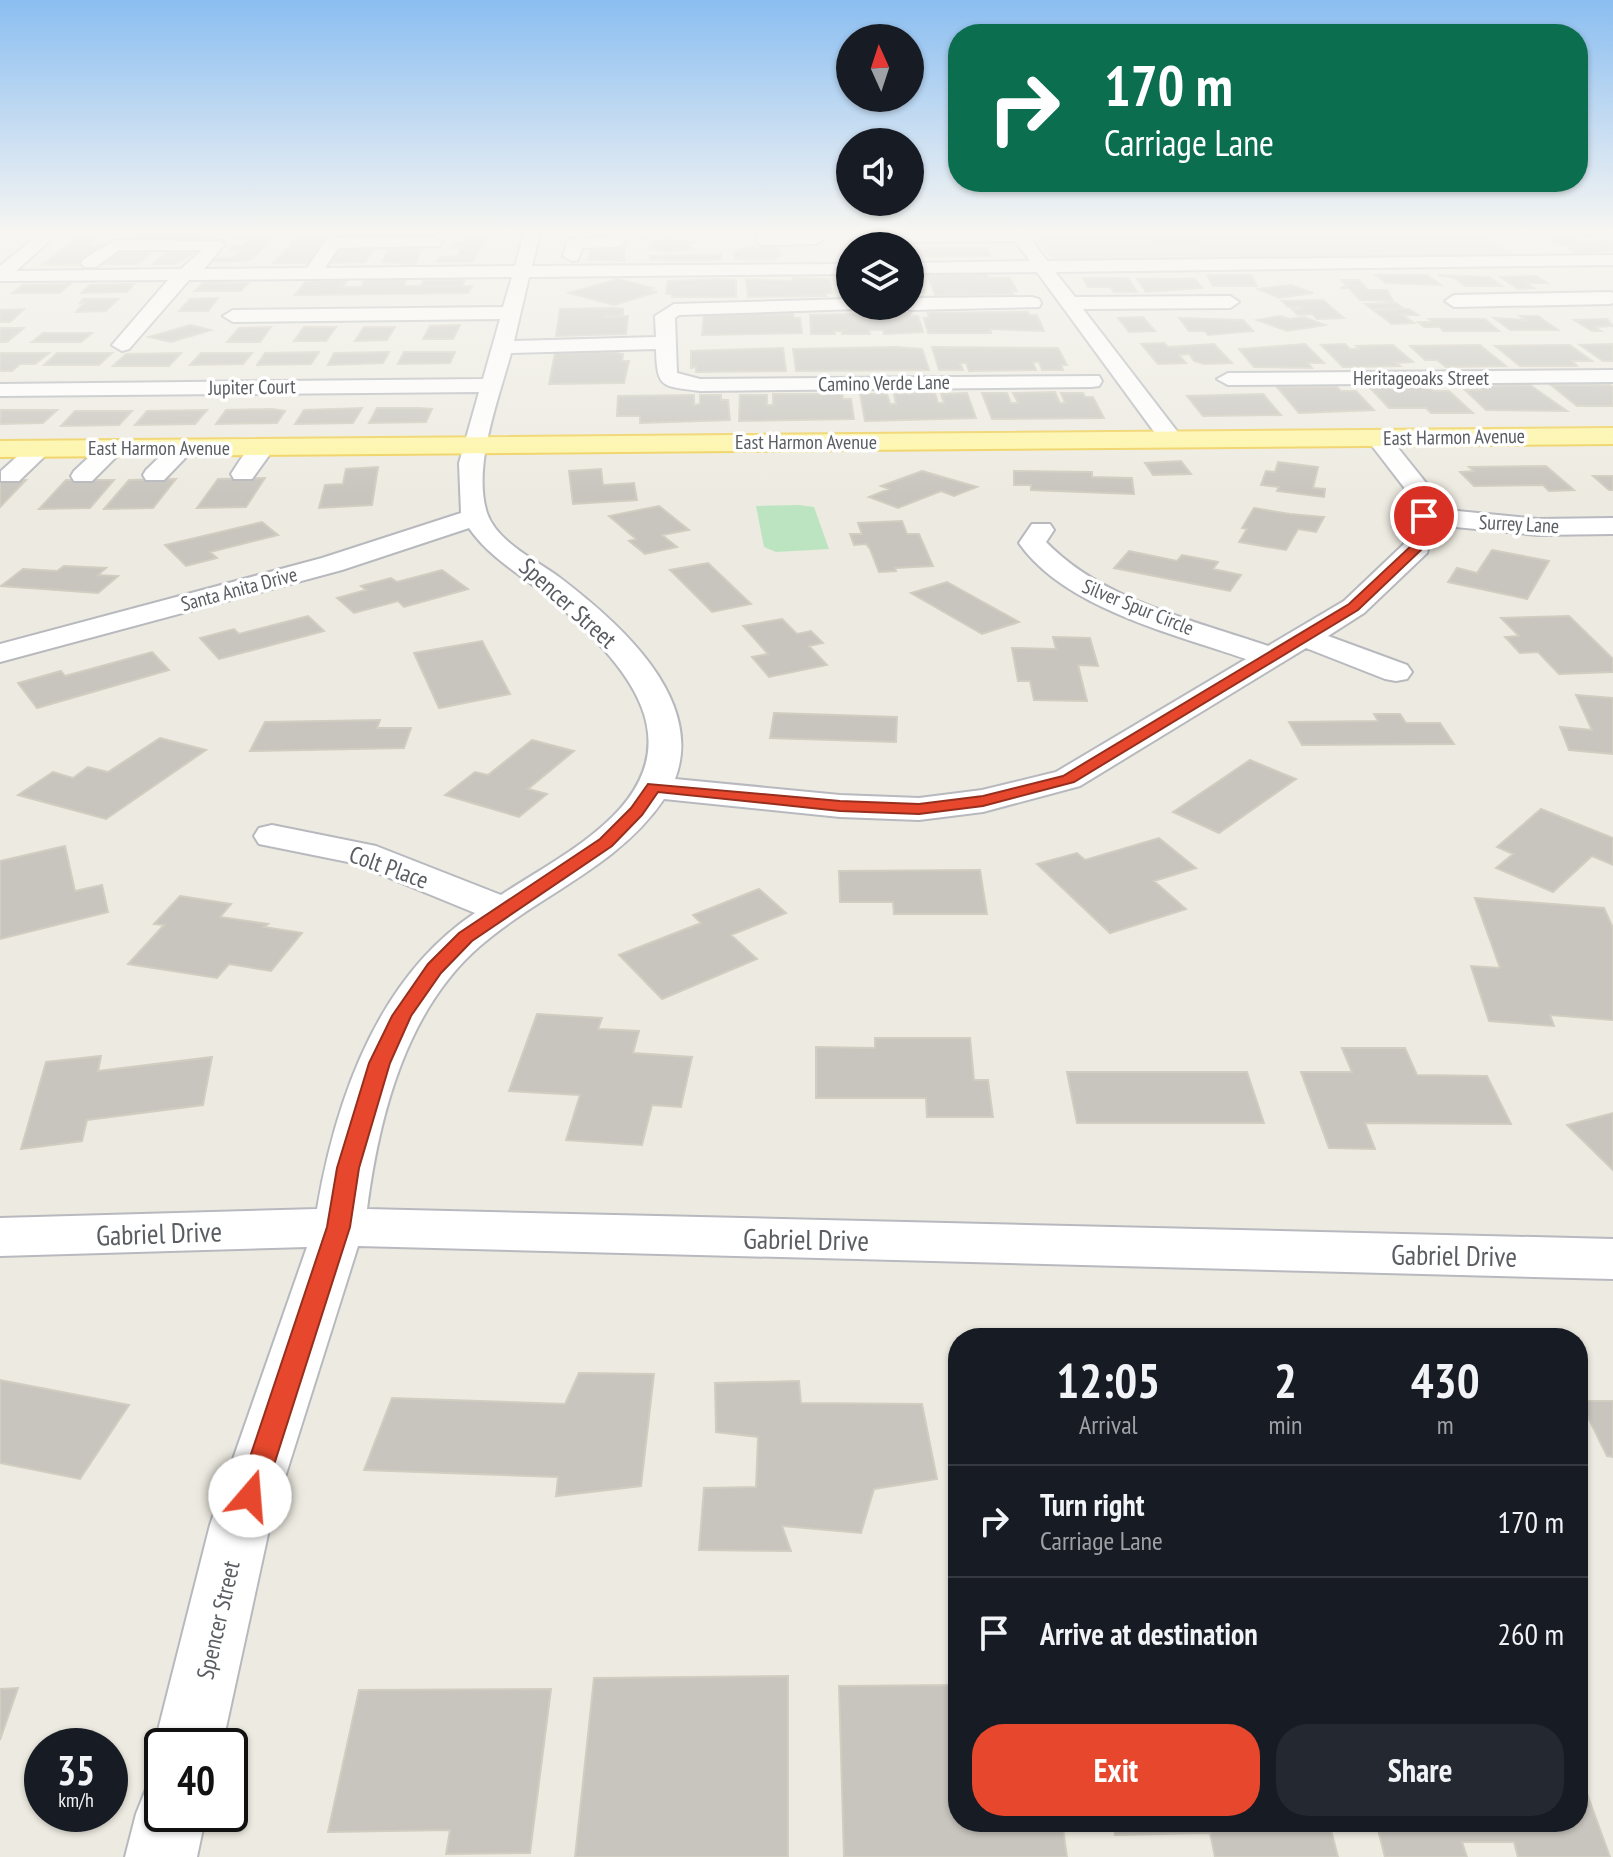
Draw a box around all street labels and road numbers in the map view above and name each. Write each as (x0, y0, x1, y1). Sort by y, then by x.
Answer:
street label: Heritageoaks Street (1353, 365, 1489, 391)
street label: Camino Verde Lane (818, 369, 950, 397)
street label: Jupiter Court (207, 373, 296, 401)
street label: East Harmon Avenue (1383, 423, 1525, 451)
street label: East Harmon Avenue (735, 429, 877, 455)
street label: East Harmon Avenue (88, 435, 230, 461)
street label: Surrey Lane (1478, 509, 1560, 539)
street label: Spencer Street (513, 551, 623, 655)
street label: Santa Anita Drive (178, 561, 300, 617)
street label: Silver Spur Circle (1078, 573, 1198, 641)
street label: Colt Place (345, 838, 433, 896)
street label: Gabriel Drive (96, 1212, 222, 1254)
street label: Gabriel Drive (743, 1219, 869, 1259)
street label: Gabriel Drive (1391, 1235, 1517, 1275)
street label: Spencer Street (189, 1557, 247, 1682)

